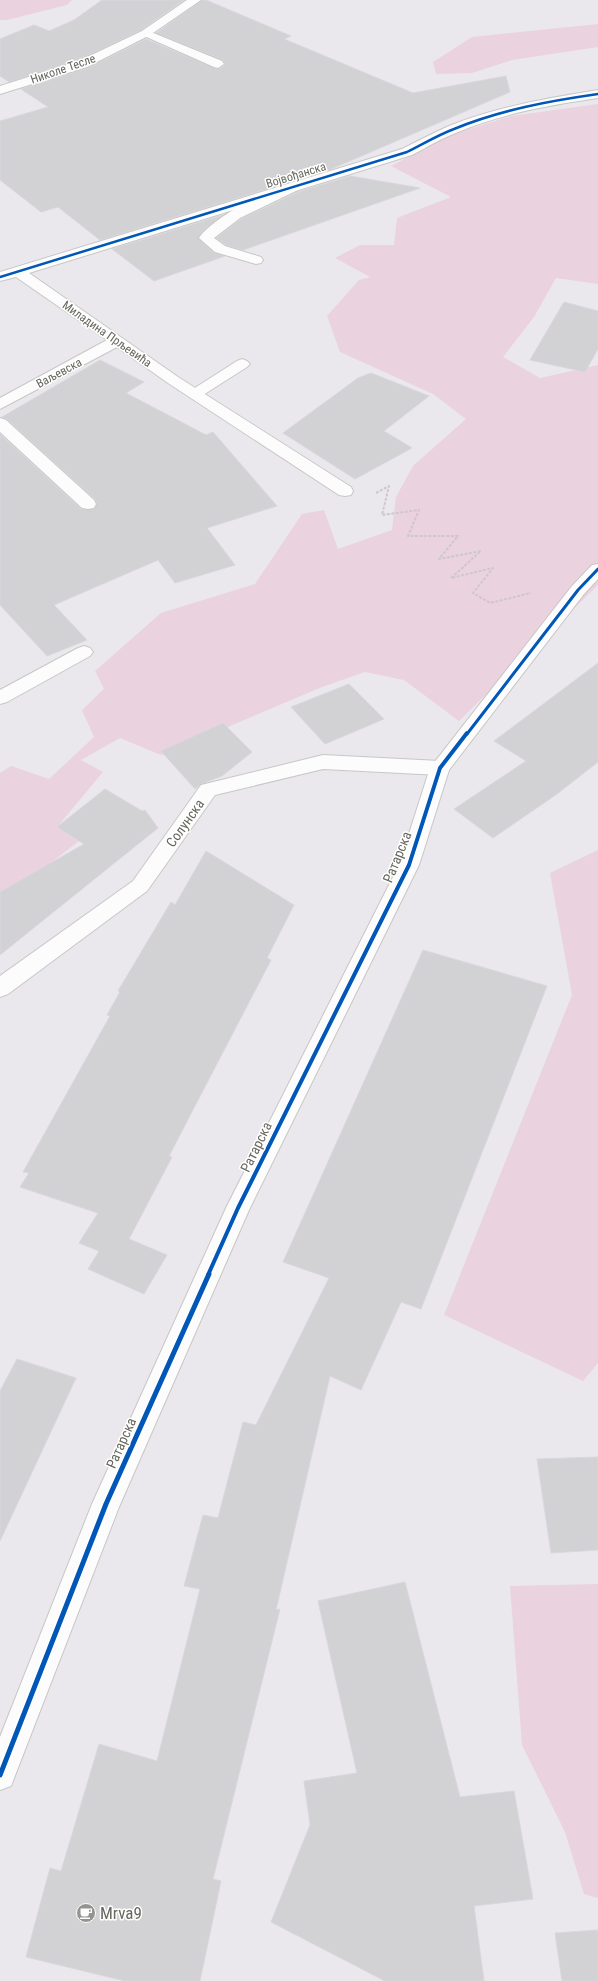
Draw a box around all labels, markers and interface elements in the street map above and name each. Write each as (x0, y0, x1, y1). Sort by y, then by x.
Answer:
street label: Николе Тесле (29, 51, 98, 87)
street label: Војвођанска (264, 159, 328, 191)
street label: Миладина Прљевића (60, 298, 155, 370)
street label: Ваљевска (34, 355, 84, 391)
street label: Солунска (163, 796, 207, 850)
street label: Ратарска (380, 829, 414, 885)
street label: Ратарска (237, 1119, 275, 1175)
street label: Ратарска (103, 1415, 139, 1471)
cafe icon: Mrva9 (75, 1902, 97, 1924)
place label: Mrva9 (100, 1903, 142, 1923)

